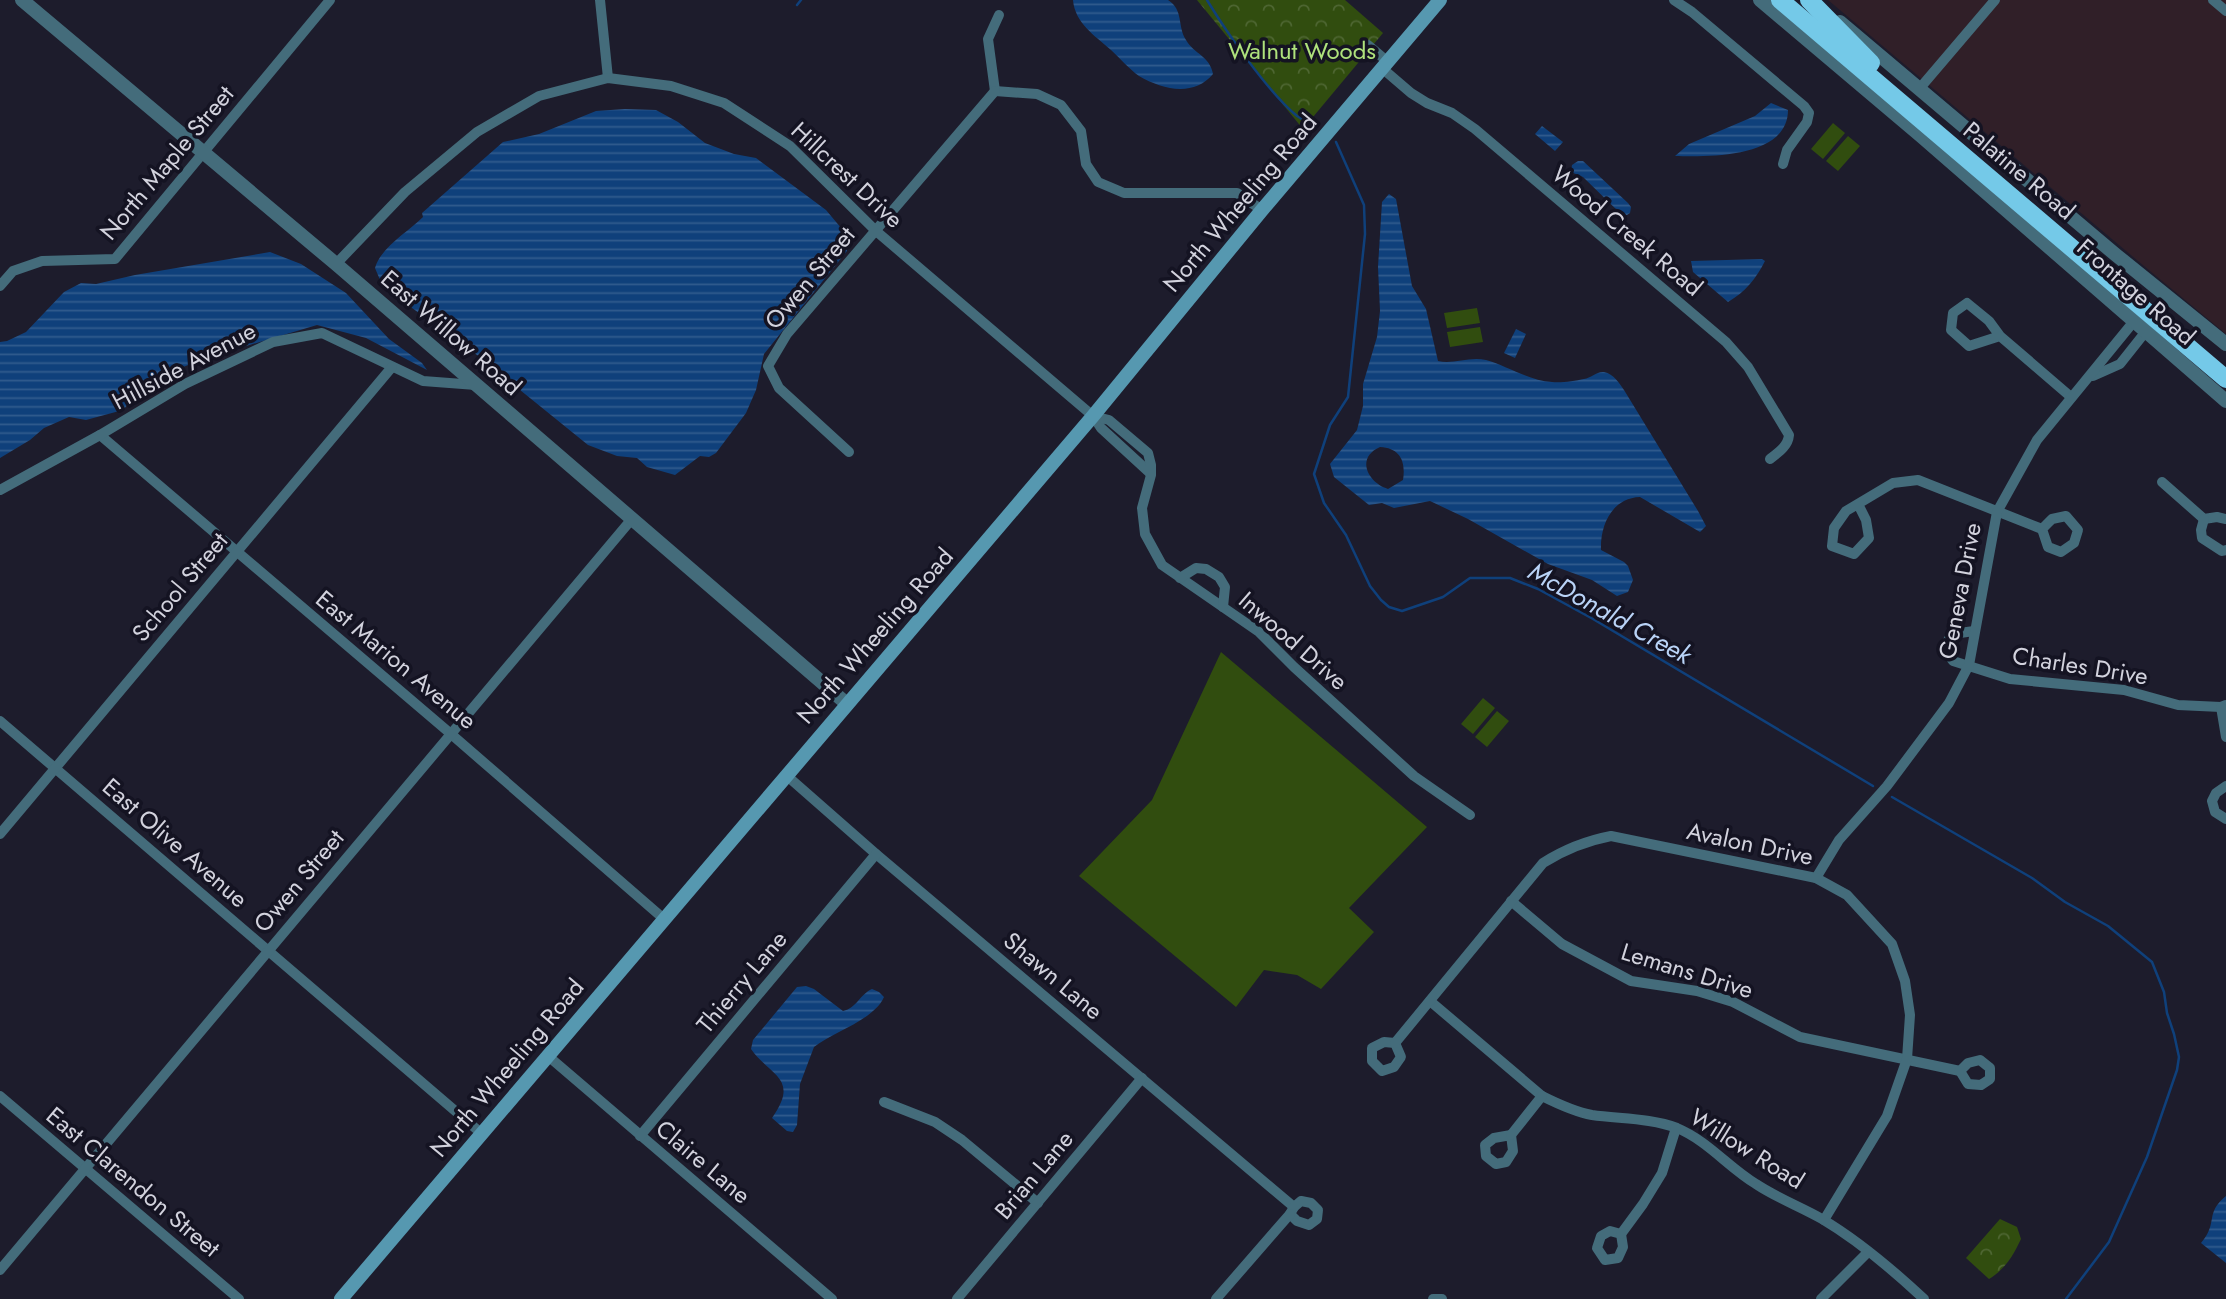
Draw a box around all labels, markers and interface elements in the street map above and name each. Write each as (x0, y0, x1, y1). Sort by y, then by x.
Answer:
park label: Walnut Woods (1228, 33, 1376, 68)
street label: North Maple Street (91, 78, 242, 248)
street label: North Wheeling Road (1154, 106, 1325, 300)
street label: Hillcrest Drive (783, 113, 911, 236)
street label: Palatine Road (1956, 113, 2083, 228)
street label: Wood Creek Road (1544, 157, 1710, 304)
street label: Owen Street (756, 218, 863, 337)
street label: Frontage Road (2069, 230, 2203, 353)
street label: East Willow Road (373, 262, 529, 404)
street label: Hillside Avenue (106, 313, 262, 418)
street label: Geneva Drive (1929, 520, 1990, 662)
street label: School Street (123, 524, 236, 649)
street label: North Wheeling Road (788, 540, 961, 732)
water label: McDonald Creek (1521, 552, 1700, 675)
street label: East Marion Avenue (308, 582, 484, 737)
street label: Inwood Drive (1231, 583, 1356, 698)
street label: Charles Drive (2010, 638, 2150, 694)
street label: East Olive Avenue (95, 770, 256, 916)
street label: Avalon Drive (1684, 813, 1817, 874)
street label: Owen Street (245, 821, 352, 940)
street label: Thierry Lane (688, 923, 795, 1041)
street label: Shawn Lane (996, 923, 1111, 1028)
street label: Lemans Drive (1617, 934, 1757, 1007)
street label: North Wheeling Road (421, 971, 592, 1165)
street label: East Clarendon Street (39, 1098, 228, 1265)
street label: Willow Road (1683, 1100, 1811, 1198)
street label: Claire Lane (648, 1111, 758, 1212)
street label: Brian Lane (986, 1123, 1081, 1227)

